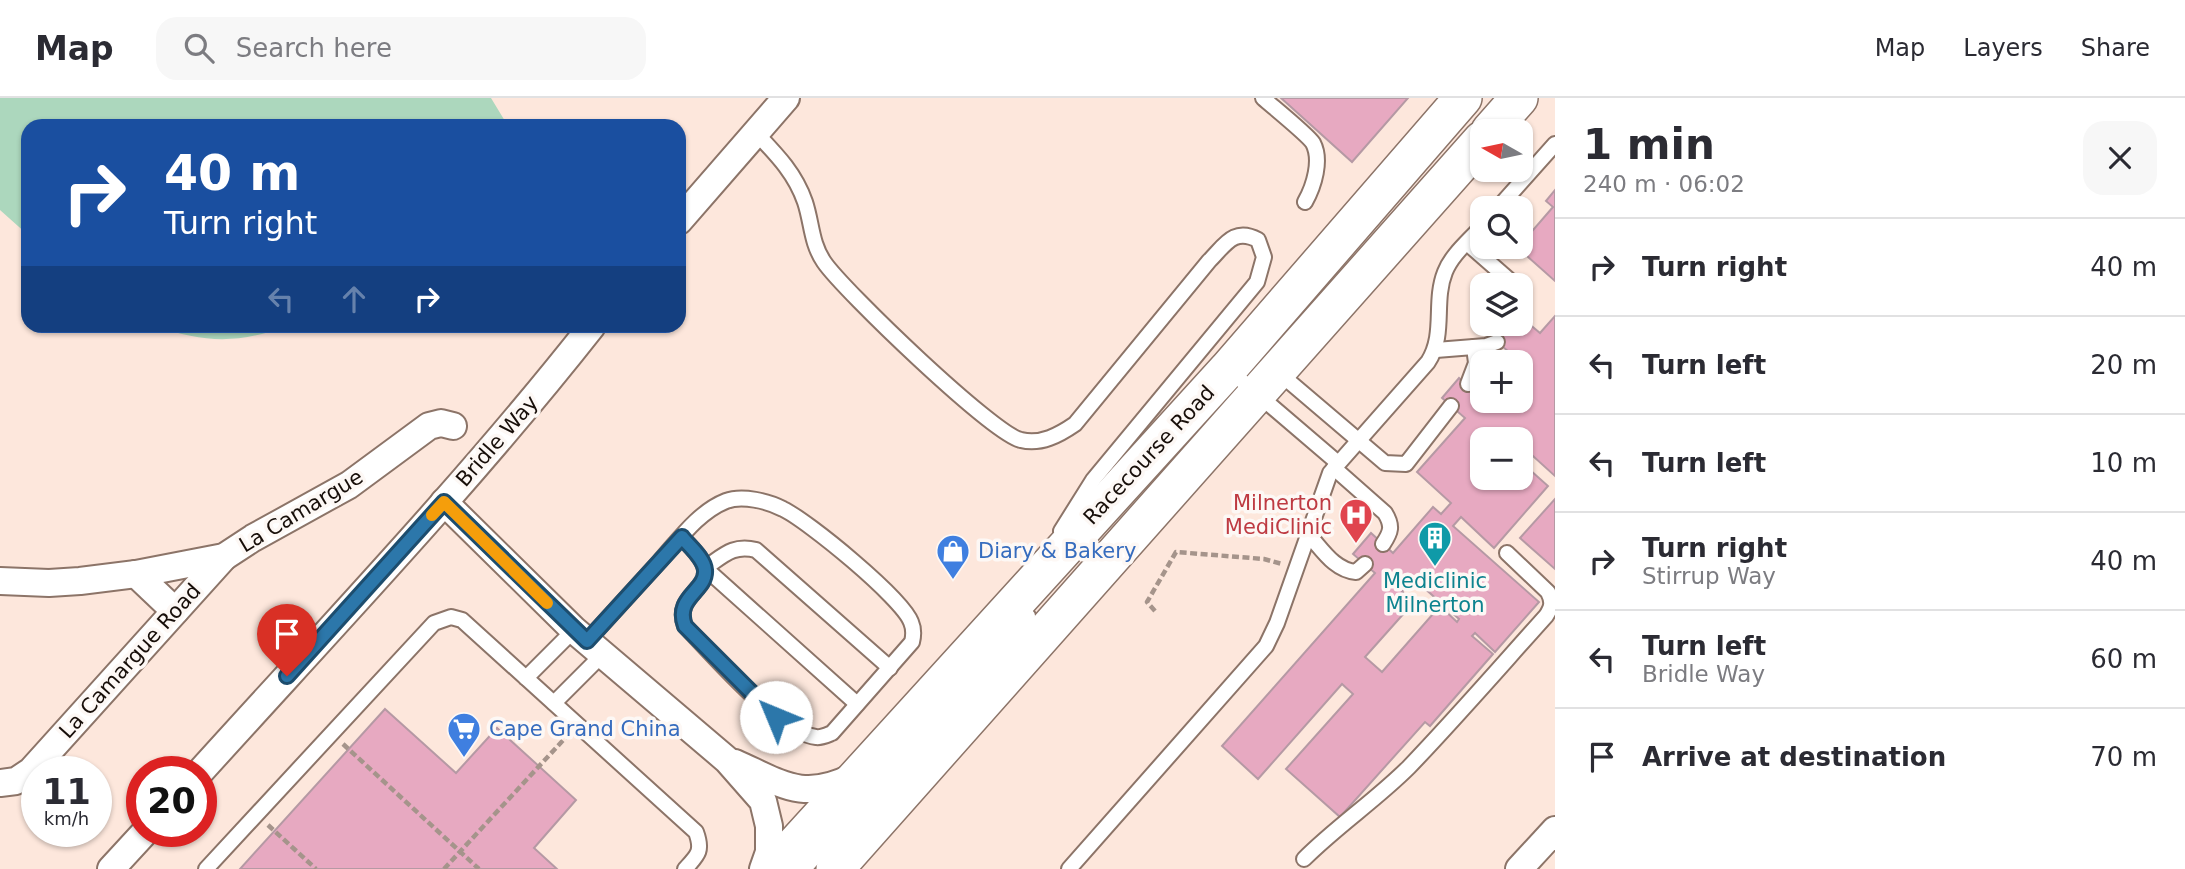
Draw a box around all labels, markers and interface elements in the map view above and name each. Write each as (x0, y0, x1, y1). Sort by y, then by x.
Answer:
search box (156, 17, 646, 80)
text: Map (35, 29, 114, 68)
icon: search (180, 29, 218, 67)
text: Search here (236, 33, 392, 63)
text: Map (1875, 34, 1925, 62)
text: Layers (1963, 34, 2043, 62)
text: Share (2081, 34, 2150, 62)
north arrow (1470, 119, 1533, 182)
map controls (1470, 119, 1533, 490)
text: 1 min (1583, 120, 1715, 169)
button: close (2083, 121, 2157, 195)
text: 40 m (164, 145, 300, 202)
icon: right (49, 147, 140, 238)
text: 240 m · 06:02 (1583, 171, 1745, 197)
button: search (1470, 196, 1533, 259)
text: Turn right (164, 204, 317, 242)
icon: right (1583, 248, 1621, 286)
text: Turn right (1642, 252, 1787, 282)
text: 40 m (2090, 252, 2157, 282)
button: layers (1470, 273, 1533, 336)
icon: left (262, 280, 300, 318)
icon: ahead (335, 280, 373, 318)
icon: right (408, 280, 446, 318)
icon: left (1583, 346, 1621, 384)
button: + (1470, 350, 1533, 413)
text: Turn left (1642, 350, 1766, 380)
text: 20 m (2090, 350, 2157, 380)
street label: Racecourse Road (1078, 381, 1220, 529)
street label: Bridle Way (451, 391, 543, 491)
button: − (1470, 427, 1533, 490)
icon: left (1583, 444, 1621, 482)
text: Turn left (1642, 448, 1766, 478)
text: 10 m (2090, 448, 2157, 478)
street label: La Camargue (235, 465, 367, 557)
place label: Milnerton MediClinic (1225, 491, 1332, 539)
hospital icon: Milnerton MediClinic (1337, 496, 1375, 545)
building icon: Mediclinic Milnerton (1416, 519, 1454, 568)
shop icon: Diary & Bakery (934, 532, 972, 581)
text: Turn right (1642, 533, 1787, 563)
place label: Diary & Bakery (978, 539, 1136, 563)
icon: right (1583, 542, 1621, 580)
text: 40 m (2090, 546, 2157, 576)
text: Stirrup Way (1642, 563, 1776, 589)
place label: Mediclinic Milnerton (1383, 569, 1487, 617)
street label: La Camargue Road (54, 579, 206, 743)
pin (257, 604, 317, 676)
icon: arrive (268, 615, 306, 653)
text: Turn left (1642, 631, 1766, 661)
icon: left (1583, 640, 1621, 678)
text: 60 m (2090, 644, 2157, 674)
text: Bridle Way (1642, 661, 1765, 687)
position arrow (739, 680, 813, 754)
supermarket icon: Cape Grand China (445, 710, 483, 759)
place label: Cape Grand China (489, 717, 681, 741)
icon: arrive (1583, 738, 1621, 776)
text: Arrive at destination (1642, 742, 1946, 772)
text: 70 m (2090, 742, 2157, 772)
speed limit sign: 20 (126, 756, 217, 847)
text: 11 (42, 772, 91, 812)
text: km/h (44, 808, 89, 829)

